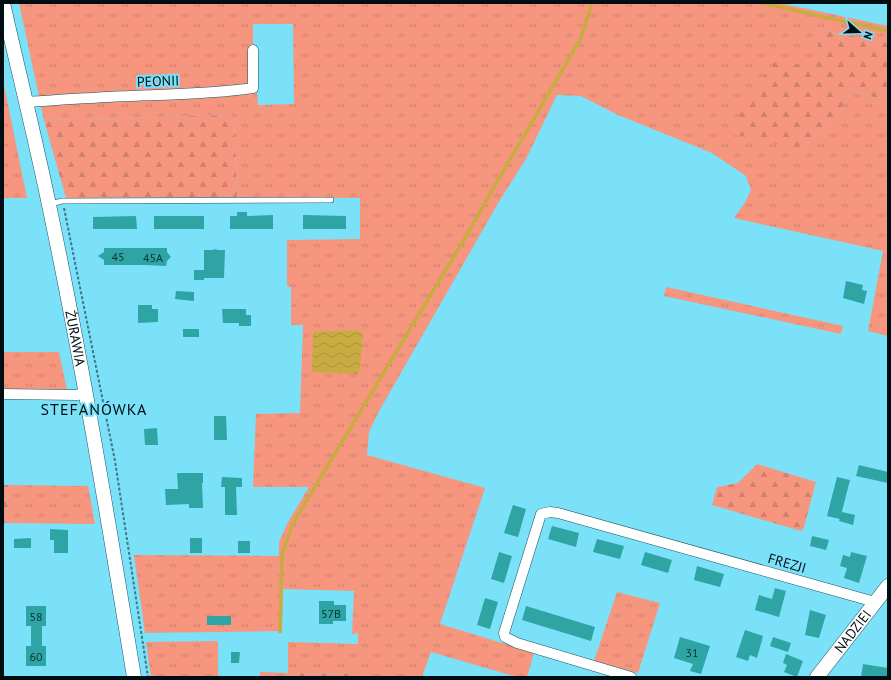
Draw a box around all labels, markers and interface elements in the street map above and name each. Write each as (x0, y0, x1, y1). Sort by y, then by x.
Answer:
north arrow (839, 12, 879, 52)
text: N (861, 30, 876, 41)
street label: PEONII (136, 71, 180, 91)
house number: 45 (111, 249, 125, 264)
house number: 45A (143, 250, 163, 265)
street label: ŻURAWIA (61, 309, 90, 368)
district label: STEFANÓWKA (41, 399, 147, 419)
street label: FREZJI (766, 549, 808, 577)
house number: 57B (321, 606, 341, 621)
street label: NADZIEI (830, 606, 875, 656)
house number: 58 (29, 609, 43, 624)
house number: 31 (685, 645, 699, 660)
house number: 60 (29, 649, 43, 664)

